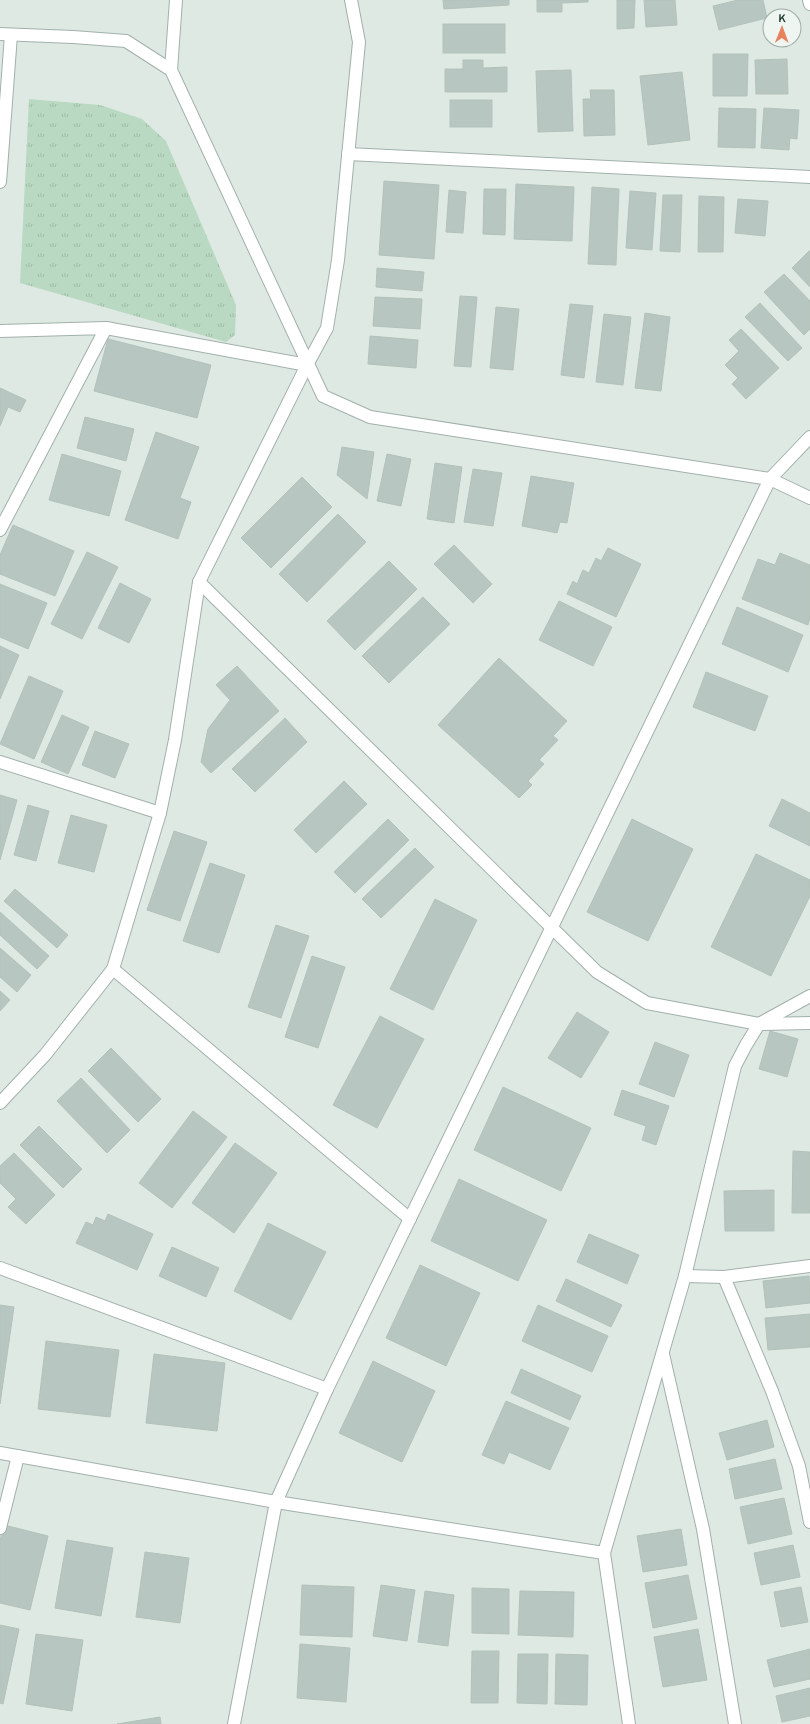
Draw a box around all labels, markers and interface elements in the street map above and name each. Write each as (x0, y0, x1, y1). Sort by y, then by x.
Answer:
north arrow (762, 8, 802, 48)
text: K (778, 12, 786, 26)

